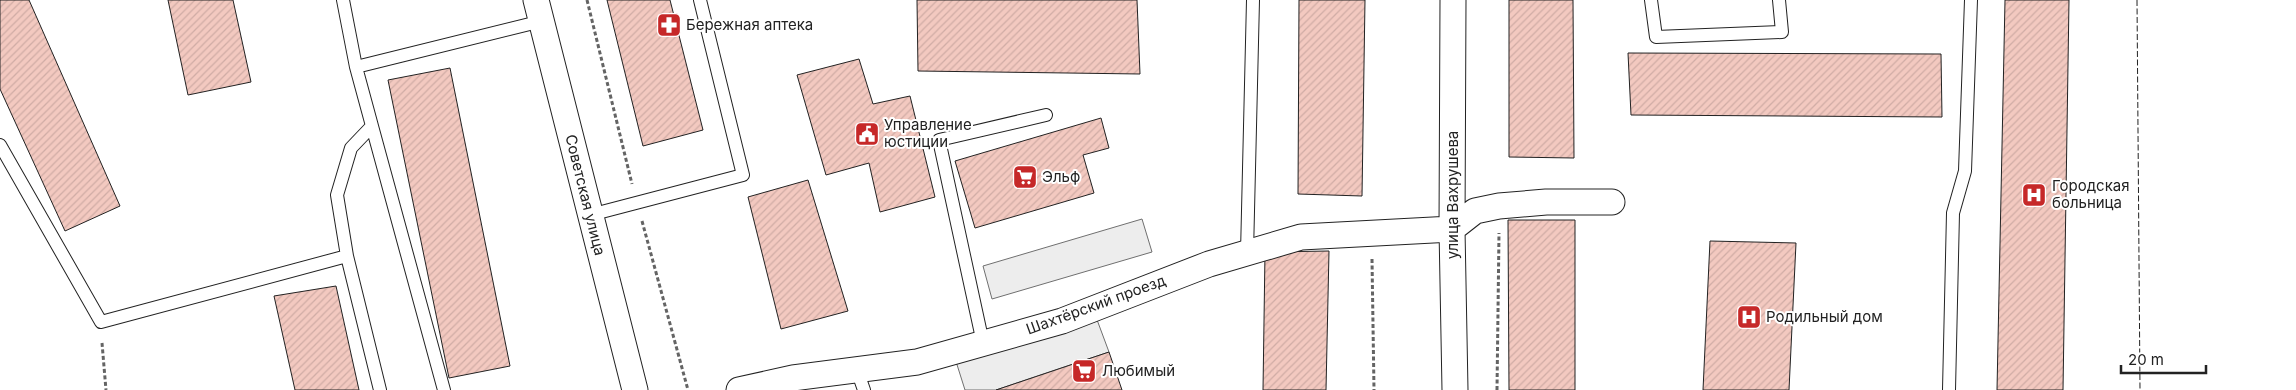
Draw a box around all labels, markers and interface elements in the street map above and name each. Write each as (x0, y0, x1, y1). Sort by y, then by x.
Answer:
pharmacy icon: Бережная аптека (656, 12, 682, 38)
place label: Бережная аптека (686, 15, 813, 34)
place label: Управление юстиции (884, 115, 972, 151)
public building icon: Управление юстиции (854, 121, 880, 147)
street label: улица Вахрушева (1443, 131, 1462, 259)
street label: Советская улица (561, 132, 610, 257)
supermarket icon: Эльф (1012, 164, 1038, 190)
place label: Эльф (1042, 167, 1080, 186)
place label: Городская больница (2052, 176, 2130, 212)
hospital icon: Городская больница (2021, 182, 2047, 208)
street label: Шахтёрский проезд (1023, 270, 1168, 339)
hospital icon: Родильный дом (1736, 304, 1762, 330)
place label: Родильный дом (1766, 307, 1883, 326)
scale bar (2121, 342, 2206, 374)
text: 20 m (2128, 350, 2164, 369)
supermarket icon: Любимый (1071, 358, 1097, 384)
place label: Любимый (1102, 361, 1175, 380)

